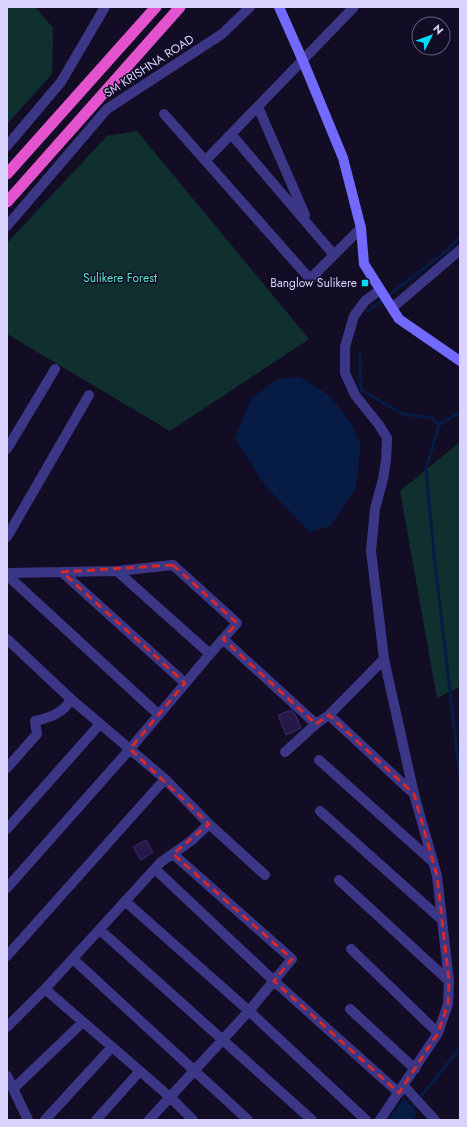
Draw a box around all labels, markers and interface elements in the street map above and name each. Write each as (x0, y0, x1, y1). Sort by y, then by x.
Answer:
north arrow (411, 16, 451, 56)
text: N (430, 21, 447, 38)
street label: SM KRISHNA ROAD (100, 30, 198, 102)
park label: Sulikere Forest (83, 269, 157, 287)
place label: Banglow Sulikere (270, 274, 357, 292)
marker: Banglow Sulikere (360, 278, 370, 288)

